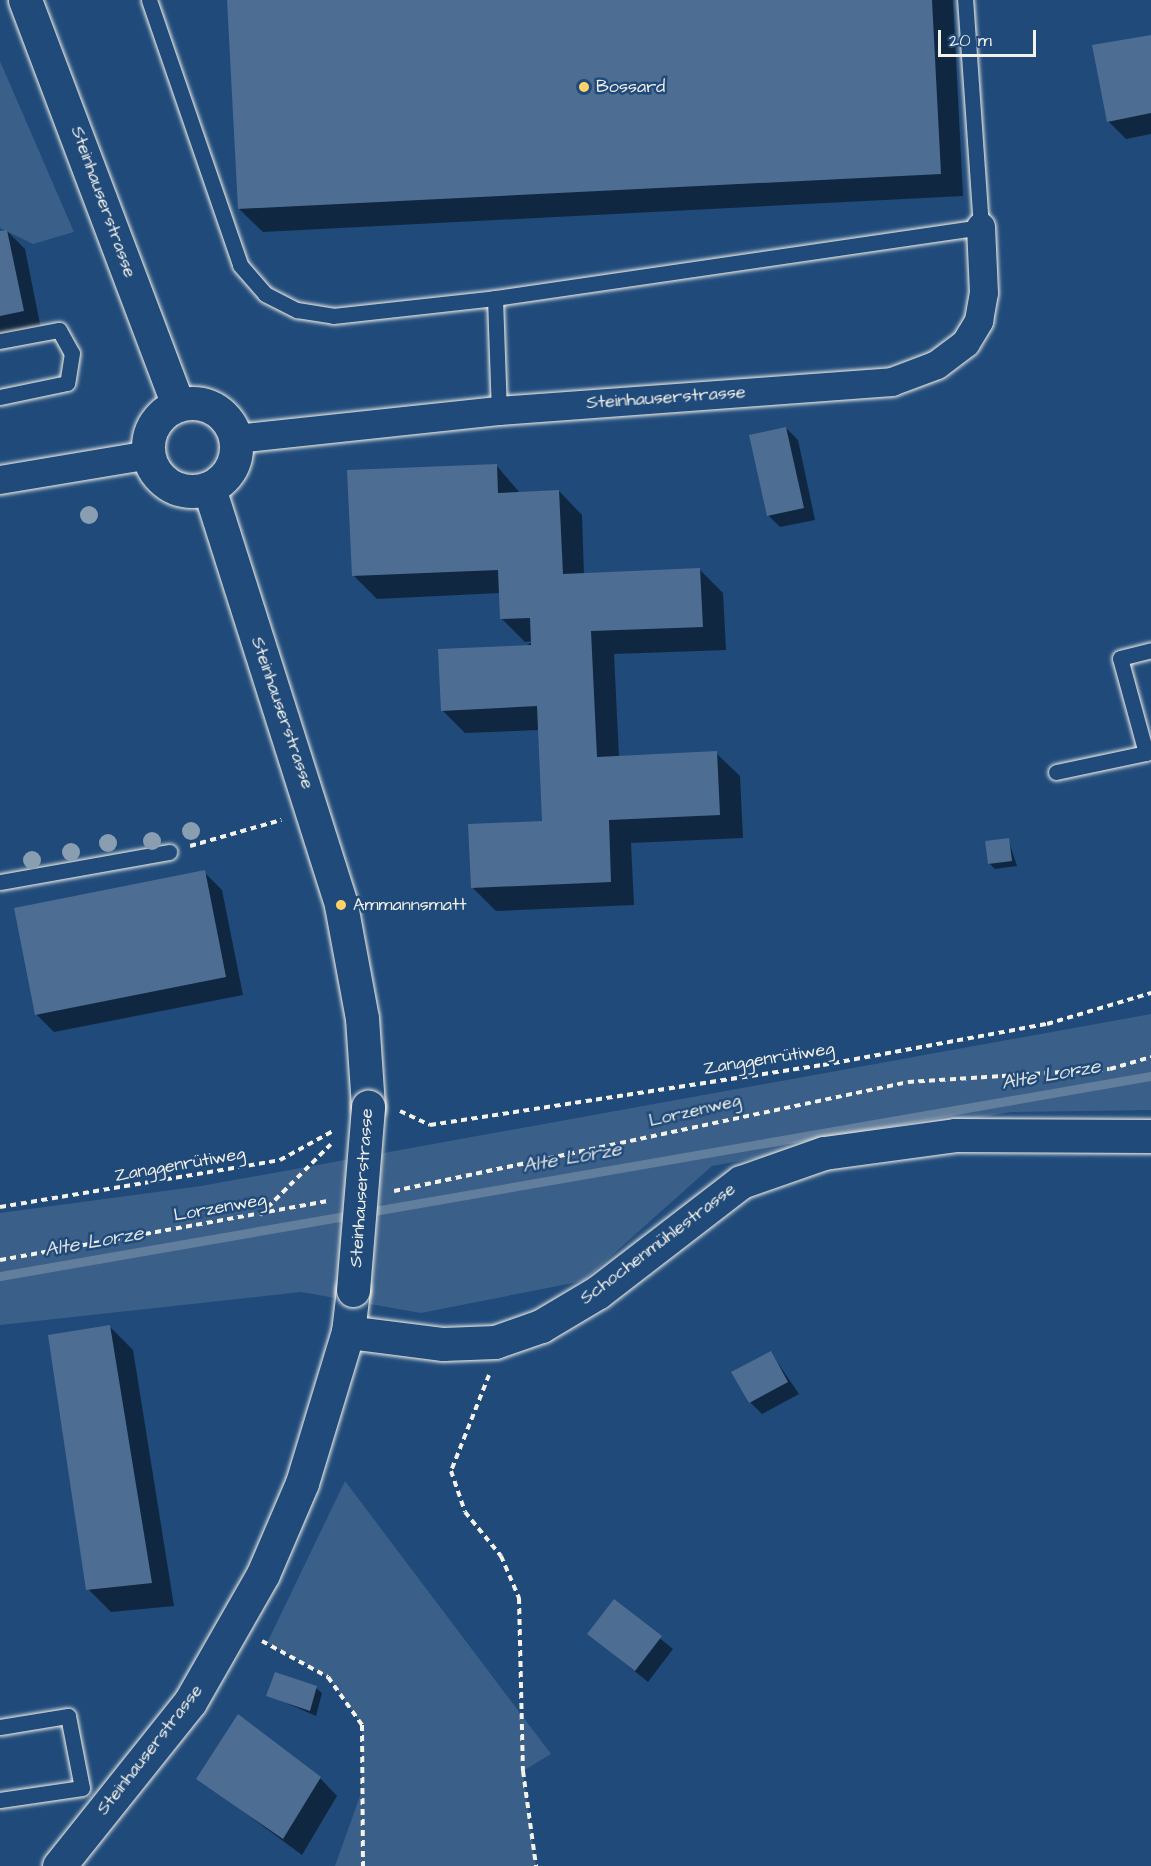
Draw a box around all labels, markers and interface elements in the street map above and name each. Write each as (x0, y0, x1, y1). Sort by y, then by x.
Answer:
scale bar (941, 18, 1038, 56)
text: 20 m (949, 28, 992, 53)
place label: Bossard (596, 76, 665, 98)
marker: Bossard (577, 80, 591, 94)
street label: Steinhauserstrasse (66, 123, 140, 281)
street label: Steinhauserstrasse (586, 382, 746, 414)
street label: Steinhauserstrasse (246, 634, 318, 792)
place label: Ammannsmatt (353, 894, 466, 916)
marker: Ammannsmatt (334, 898, 348, 912)
street label: Zanggenrütiweg (702, 1038, 836, 1080)
water label: Alte Lorze (1000, 1055, 1102, 1095)
street label: Lorzenweg (647, 1090, 743, 1132)
street label: Steinhauserstrasse (346, 1108, 378, 1268)
water label: Alte Lorze (521, 1138, 623, 1178)
street label: Zanggenrütiweg (113, 1143, 247, 1187)
street label: Schochenmühlestrasse (576, 1179, 740, 1309)
street label: Lorzenweg (172, 1189, 268, 1227)
water label: Alte Lorze (43, 1222, 145, 1262)
street label: Steinhauserstrasse (92, 1681, 208, 1819)

